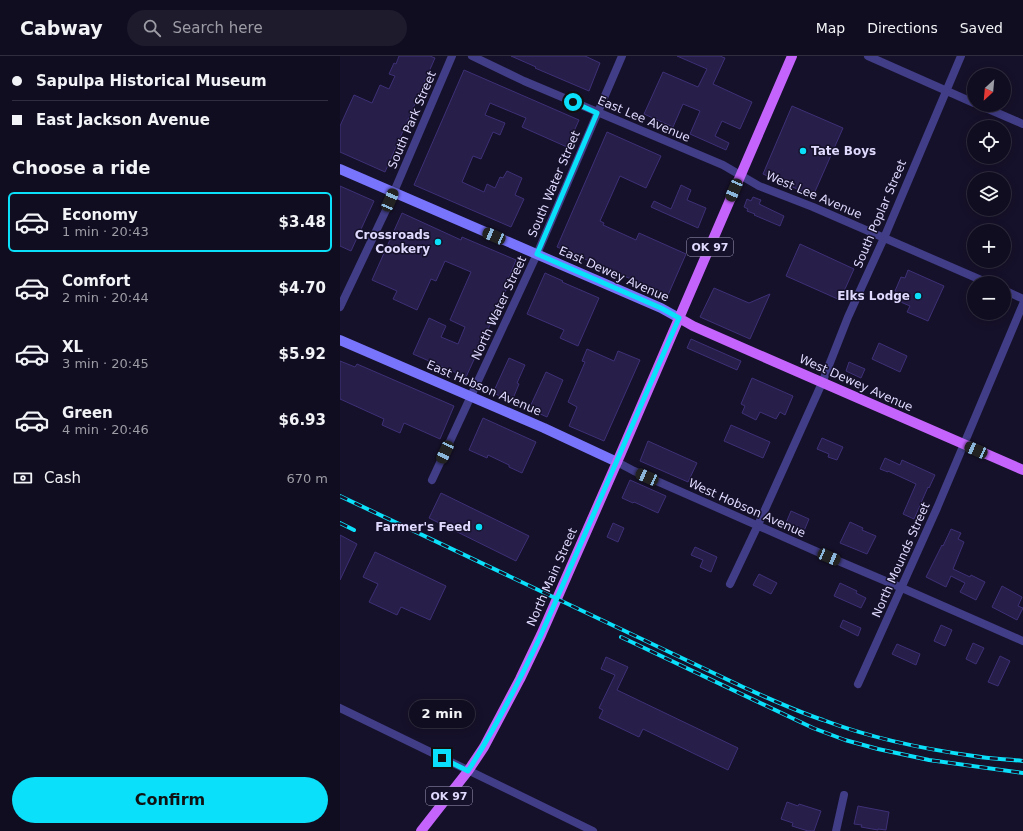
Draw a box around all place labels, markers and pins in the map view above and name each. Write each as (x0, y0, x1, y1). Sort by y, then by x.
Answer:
place label: Tate Boys (811, 144, 876, 158)
marker: Tate Boys (798, 146, 808, 156)
place label: Crossroads Cookery (355, 228, 430, 256)
marker: Crossroads Cookery (433, 237, 443, 247)
place label: Elks Lodge (837, 289, 910, 303)
marker: Elks Lodge (913, 291, 923, 301)
place label: Farmer's Feed (375, 520, 471, 534)
marker: Farmer's Feed (474, 522, 484, 532)

